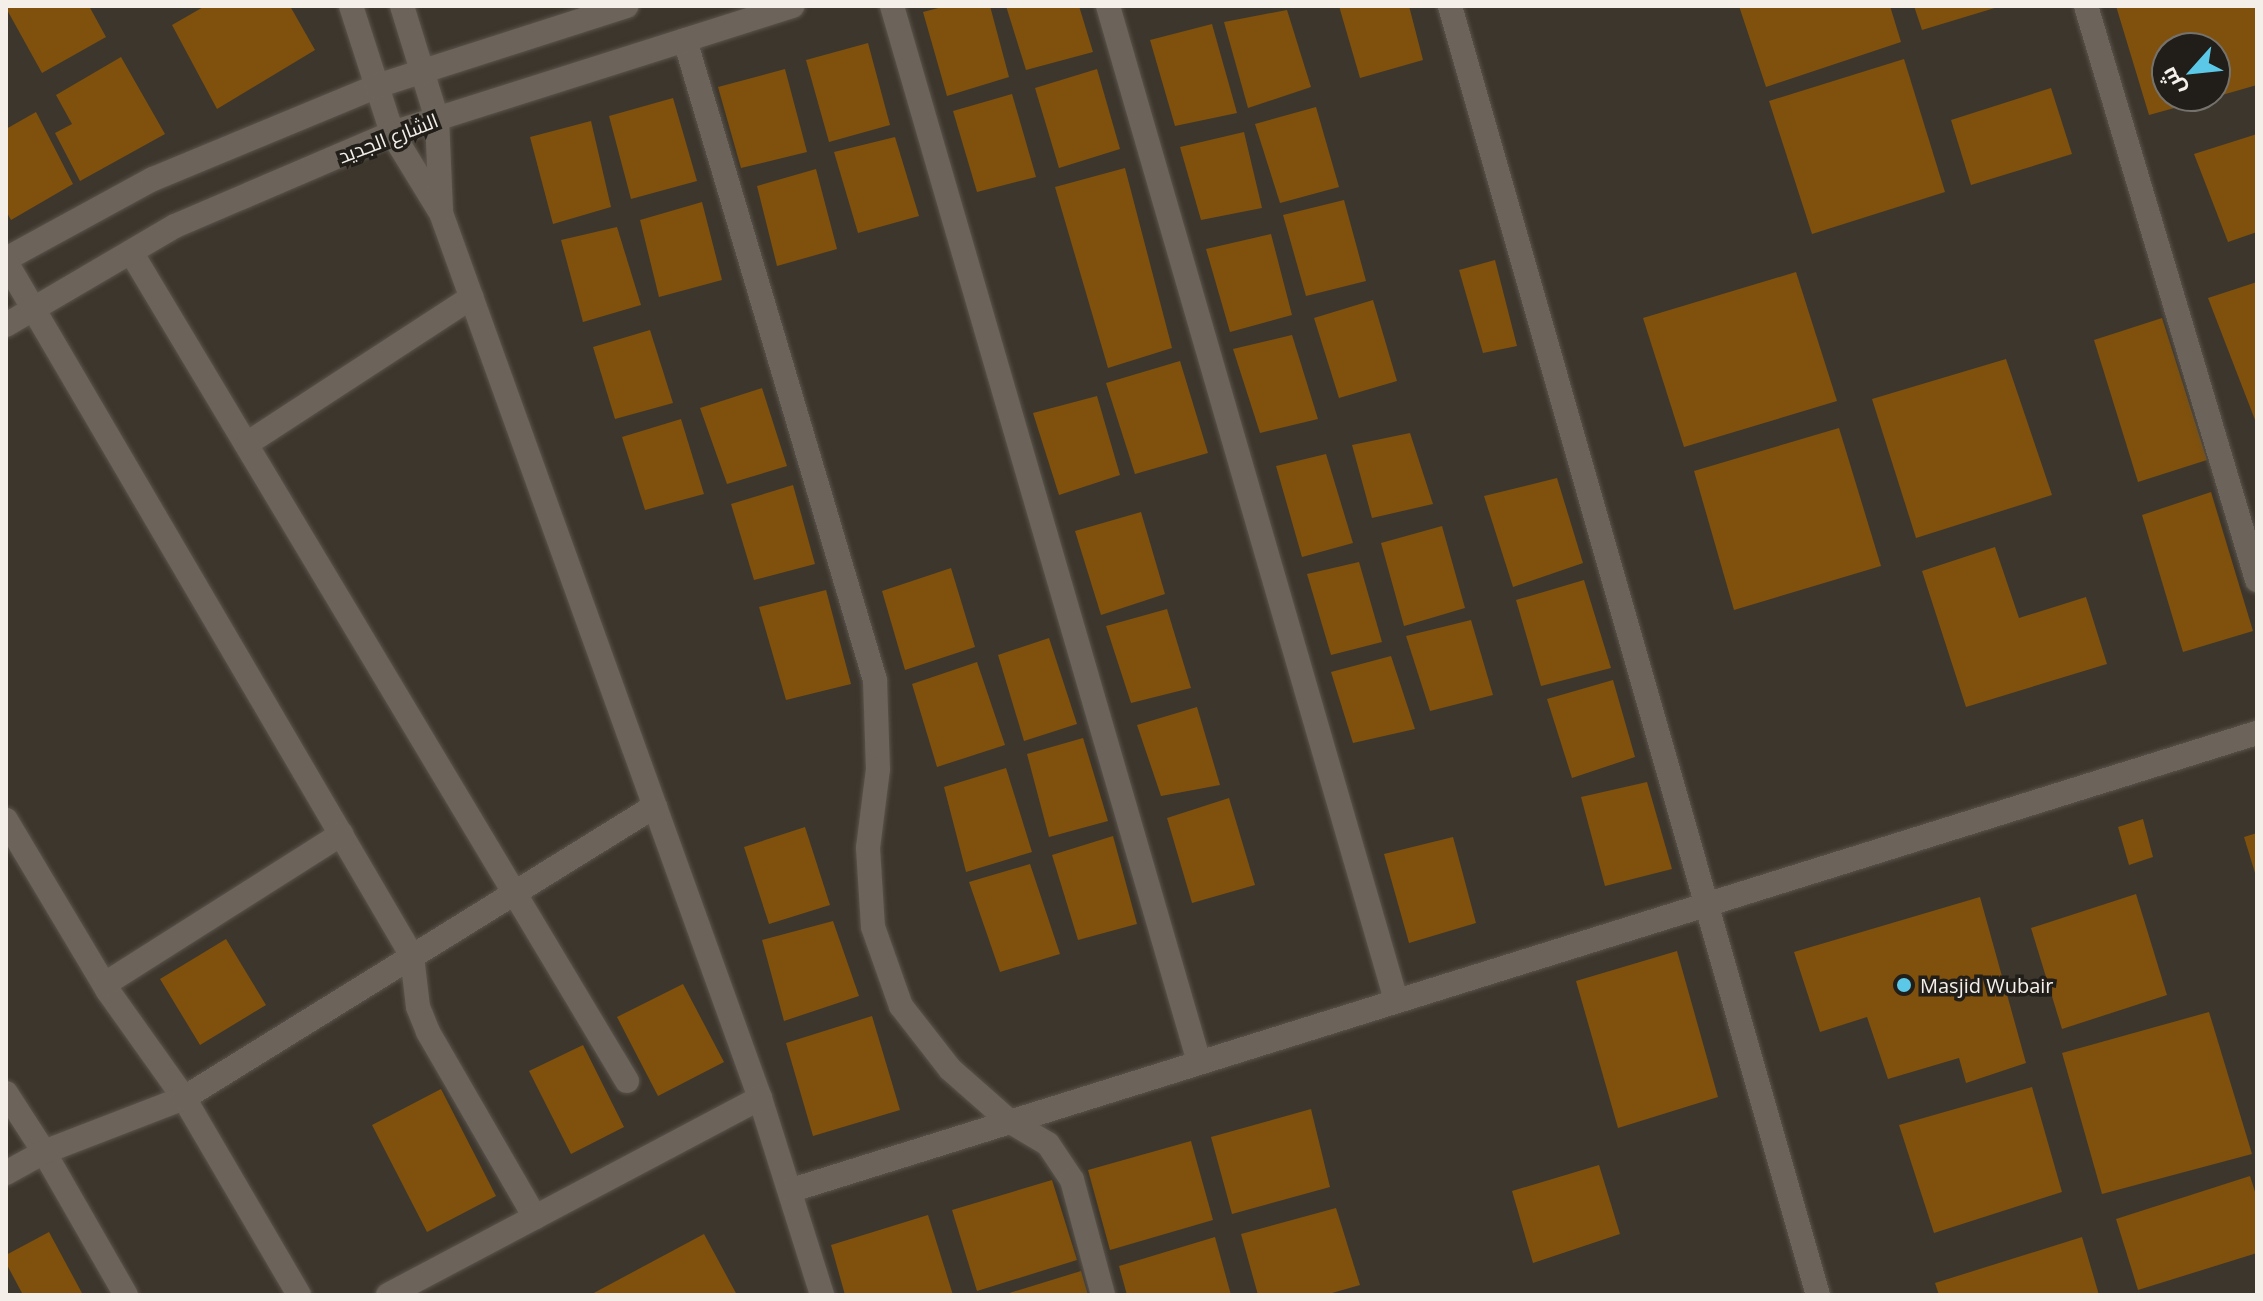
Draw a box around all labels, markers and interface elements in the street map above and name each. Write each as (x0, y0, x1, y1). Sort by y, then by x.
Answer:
north arrow (2151, 32, 2231, 112)
text: ش (2152, 63, 2191, 101)
street label: الشارع الجديد (335, 108, 441, 168)
place label: Masjid Wubair (1920, 973, 2053, 997)
marker: Masjid Wubair (1895, 976, 1913, 994)

